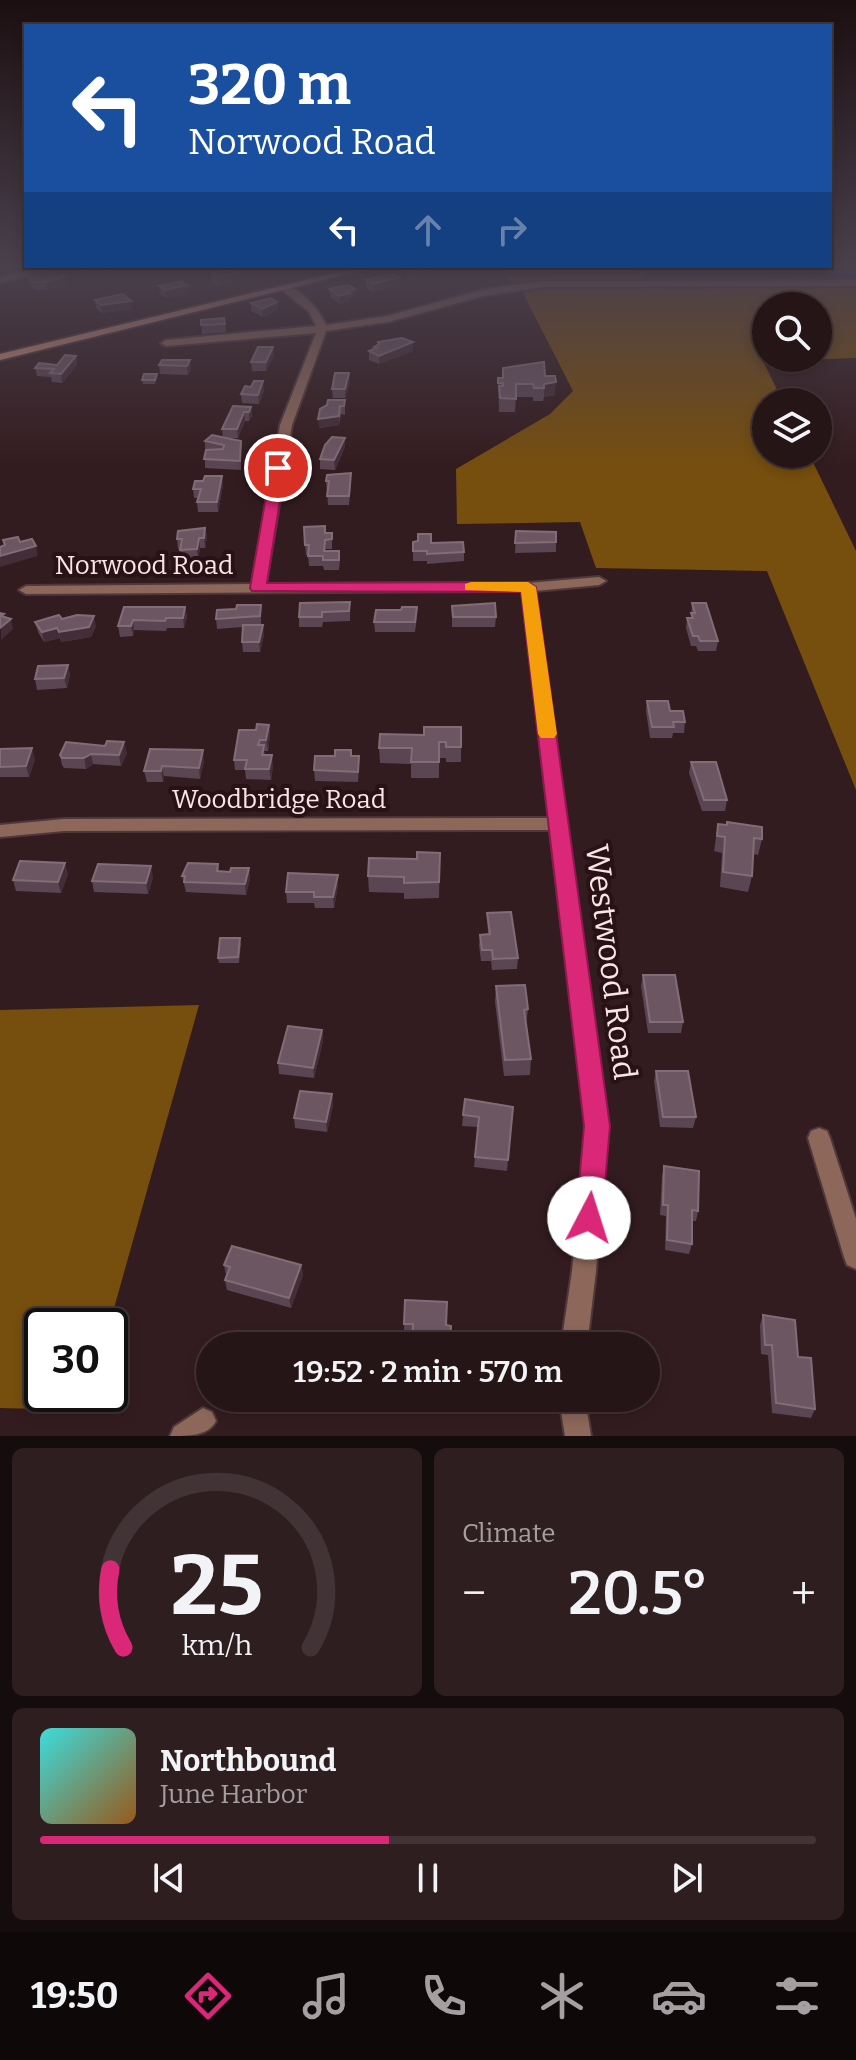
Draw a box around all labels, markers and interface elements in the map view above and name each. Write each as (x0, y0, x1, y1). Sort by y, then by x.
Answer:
text: 320 m (188, 52, 351, 119)
icon: left (56, 56, 160, 160)
text: Norwood Road (188, 120, 435, 164)
icon: left (322, 208, 366, 252)
icon: ahead (406, 208, 450, 252)
icon: right (490, 208, 534, 252)
map controls (752, 292, 832, 468)
button: search (752, 292, 832, 372)
button: layers (752, 388, 832, 468)
pin (244, 434, 312, 502)
icon: arrive (256, 446, 300, 490)
street label: Norwood Road (55, 550, 233, 581)
street label: Woodbridge Road (172, 784, 386, 815)
street label: Westwood Road (578, 842, 644, 1082)
position arrow (547, 1176, 631, 1260)
speed limit sign: 30 (24, 1308, 128, 1412)
text: 19:52 · 2 min · 570 m (293, 1354, 563, 1390)
text: Climate (462, 1518, 556, 1549)
text: 25 (171, 1536, 263, 1636)
text: 20.5° (568, 1558, 709, 1630)
text: − (462, 1567, 486, 1620)
text: + (791, 1567, 816, 1620)
text: km/h (182, 1628, 253, 1663)
text: Northbound (160, 1743, 336, 1779)
text: June Harbor (160, 1779, 307, 1810)
icon: previous (147, 1856, 191, 1900)
icon: pause (406, 1856, 450, 1900)
icon: next (665, 1856, 709, 1900)
icon: directions (180, 1968, 236, 2024)
icon: music (298, 1968, 354, 2024)
icon: phone (416, 1968, 472, 2024)
icon: climate (534, 1968, 590, 2024)
icon: car (651, 1968, 707, 2024)
icon: filters (769, 1968, 825, 2024)
text: 19:50 (31, 1974, 119, 2018)

